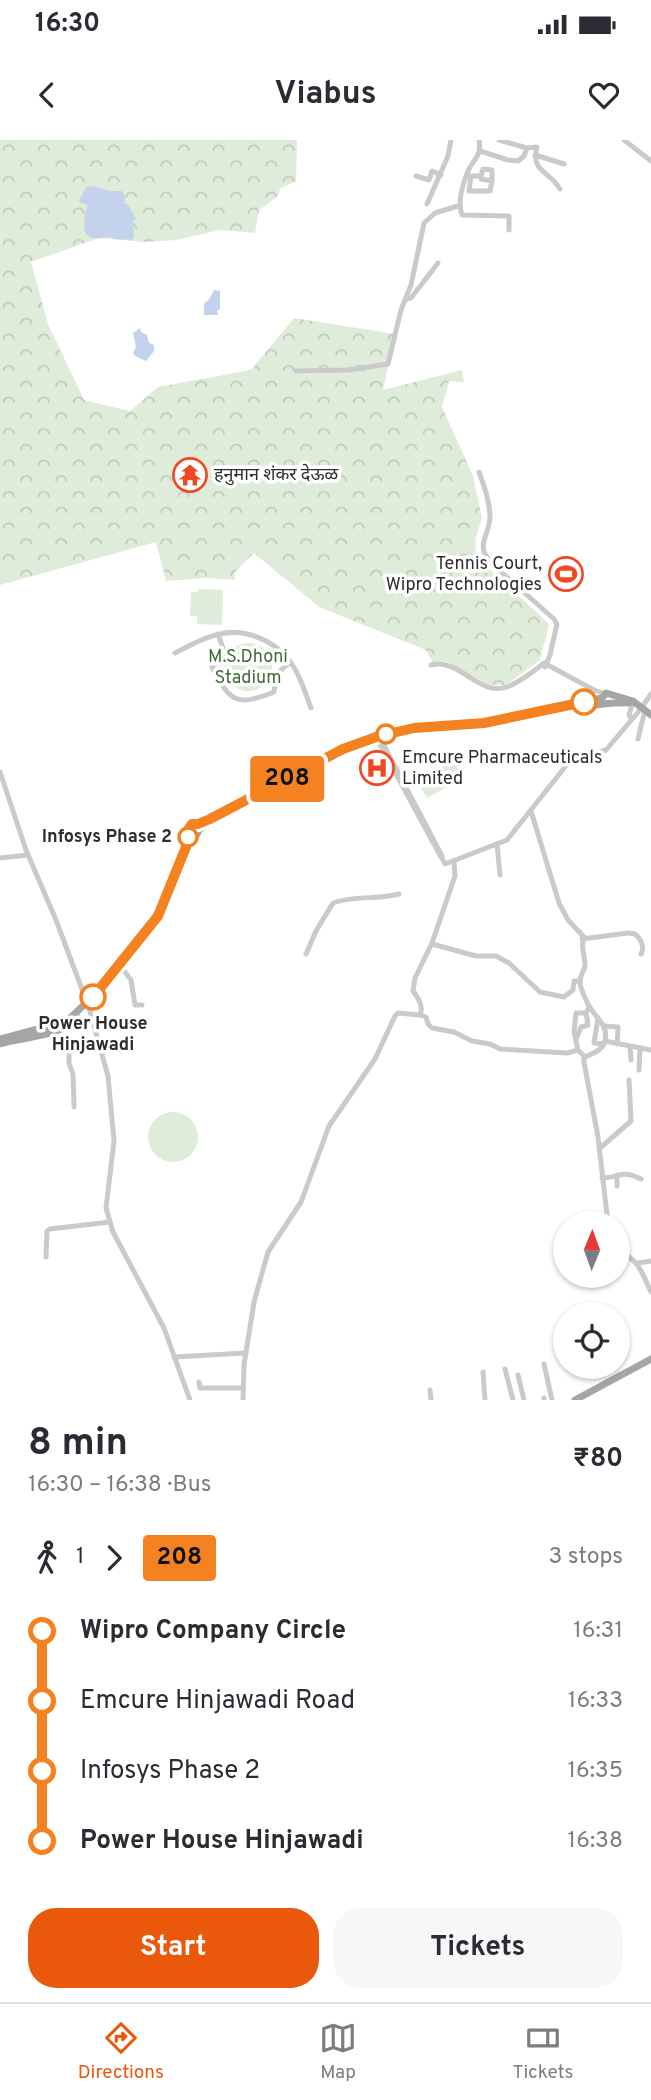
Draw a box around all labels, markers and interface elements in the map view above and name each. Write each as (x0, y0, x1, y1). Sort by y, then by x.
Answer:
text: 16:30 (35, 8, 100, 41)
text: Viabus (275, 75, 376, 115)
icon: back (28, 76, 66, 114)
icon: heart (585, 76, 623, 114)
temple icon: हनुमान शंकर देऊळ (171, 456, 209, 494)
place label: हनुमान शंकर देऊळ (214, 463, 339, 487)
place label: Tennis Court, Wipro Technologies (386, 553, 542, 597)
sports icon: Tennis Court, Wipro Technologies (547, 555, 585, 593)
park label: M.S.Dhoni Stadium (208, 646, 288, 690)
unlabelled marker (571, 689, 597, 715)
unlabelled marker (376, 724, 396, 744)
place label: Emcure Pharmaceuticals Limited (402, 747, 602, 791)
hospital icon: Emcure Pharmaceuticals Limited (358, 749, 396, 787)
line badge: 208 (247, 756, 327, 802)
text: 208 (264, 764, 310, 794)
place label: Infosys Phase 2 (42, 826, 172, 849)
marker: Infosys Phase 2 (178, 827, 198, 847)
marker: Power House Hinjawadi (80, 984, 106, 1010)
place label: Power House Hinjawadi (38, 1013, 148, 1057)
north arrow (553, 1211, 630, 1288)
map controls (553, 1211, 630, 1379)
button: locate (553, 1302, 630, 1379)
text: 8 min (28, 1420, 128, 1469)
text: ₹80 (573, 1443, 623, 1476)
text: 16:30 – 16:38 · Bus (28, 1471, 211, 1500)
icon: walk (28, 1539, 66, 1577)
icon: forward (95, 1539, 133, 1577)
text: 1 (76, 1543, 85, 1572)
text: 208 (157, 1543, 202, 1573)
text: 3 stops (548, 1543, 623, 1572)
text: Wipro Company Circle (80, 1615, 346, 1648)
text: 16:31 (573, 1617, 623, 1646)
text: Emcure Hinjawadi Road (80, 1685, 355, 1718)
text: 16:33 (568, 1687, 623, 1716)
text: Infosys Phase 2 (80, 1755, 260, 1788)
text: 16:35 (567, 1757, 623, 1786)
text: Power House Hinjawadi (80, 1825, 364, 1858)
text: 16:38 (568, 1827, 623, 1856)
button: Start (28, 1908, 319, 1988)
button: Tickets (333, 1908, 623, 1988)
tab: Directions (78, 2019, 164, 2085)
tab: Map (319, 2019, 357, 2085)
tab: Tickets (512, 2019, 573, 2085)

